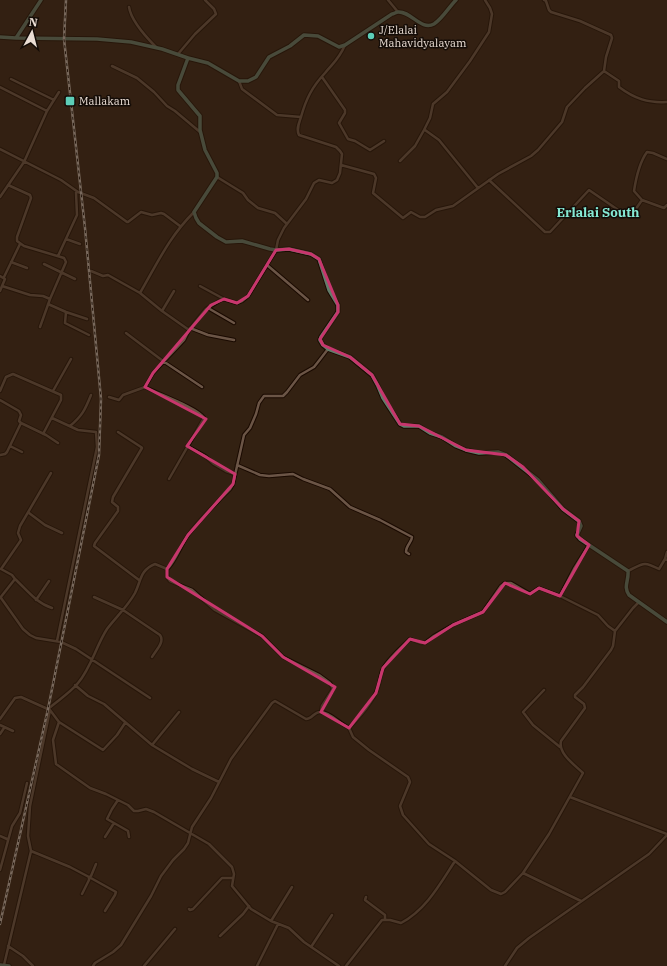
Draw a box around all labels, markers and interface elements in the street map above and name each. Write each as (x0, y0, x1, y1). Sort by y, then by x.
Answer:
north arrow (12, 12, 52, 52)
text: N (28, 15, 39, 30)
place label: J/Elalai Mahavidyalayam (379, 23, 467, 50)
marker: J/Elalai Mahavidyalayam (366, 31, 376, 41)
place label: Mallakam (79, 94, 131, 108)
marker: Mallakam (64, 95, 76, 107)
district label: Erlalai South (556, 204, 640, 221)

